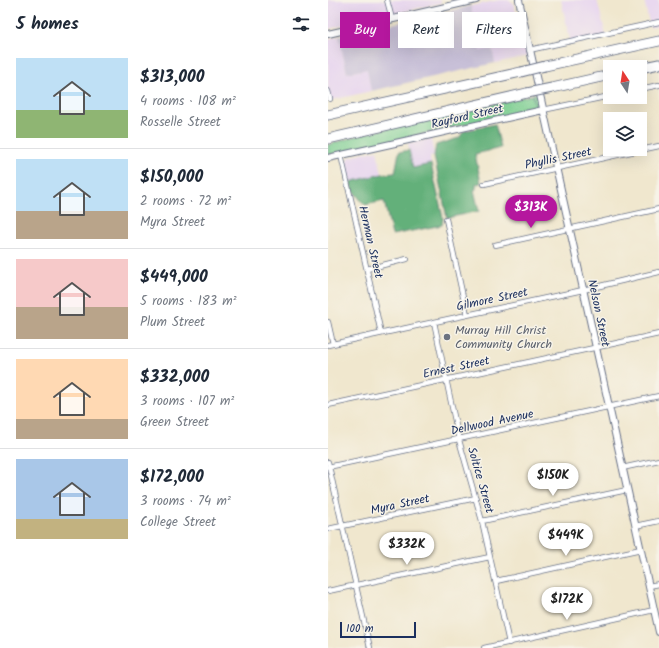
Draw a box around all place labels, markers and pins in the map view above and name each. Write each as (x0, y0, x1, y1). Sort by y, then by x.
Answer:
pin: $313K (503, 195, 559, 229)
place label: Murray Hill Christ Community Church (455, 321, 552, 354)
marker: Murray Hill Christ Community Church (442, 332, 452, 342)
pin: $150K (525, 463, 581, 497)
pin: $449K (538, 523, 594, 557)
pin: $332K (379, 532, 435, 566)
pin: $172K (539, 587, 595, 621)

